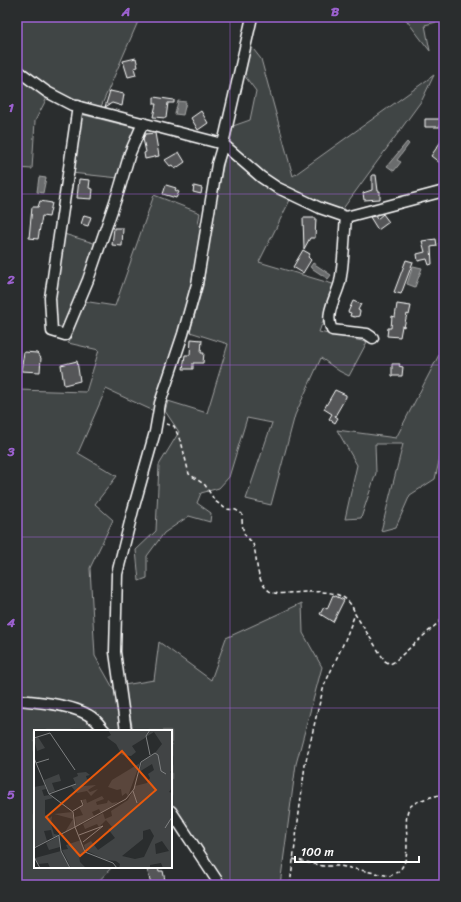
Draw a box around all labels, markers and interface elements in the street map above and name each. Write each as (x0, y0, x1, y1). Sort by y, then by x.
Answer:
text: A (121, 0, 130, 23)
text: B (331, 0, 340, 23)
text: 1 (8, 96, 14, 119)
text: 2 (6, 268, 15, 291)
text: 3 (6, 440, 15, 463)
text: 4 (6, 611, 16, 634)
inset map (34, 730, 172, 868)
text: 5 (7, 783, 15, 806)
scale bar (295, 838, 419, 864)
text: 100 m (301, 841, 334, 863)

